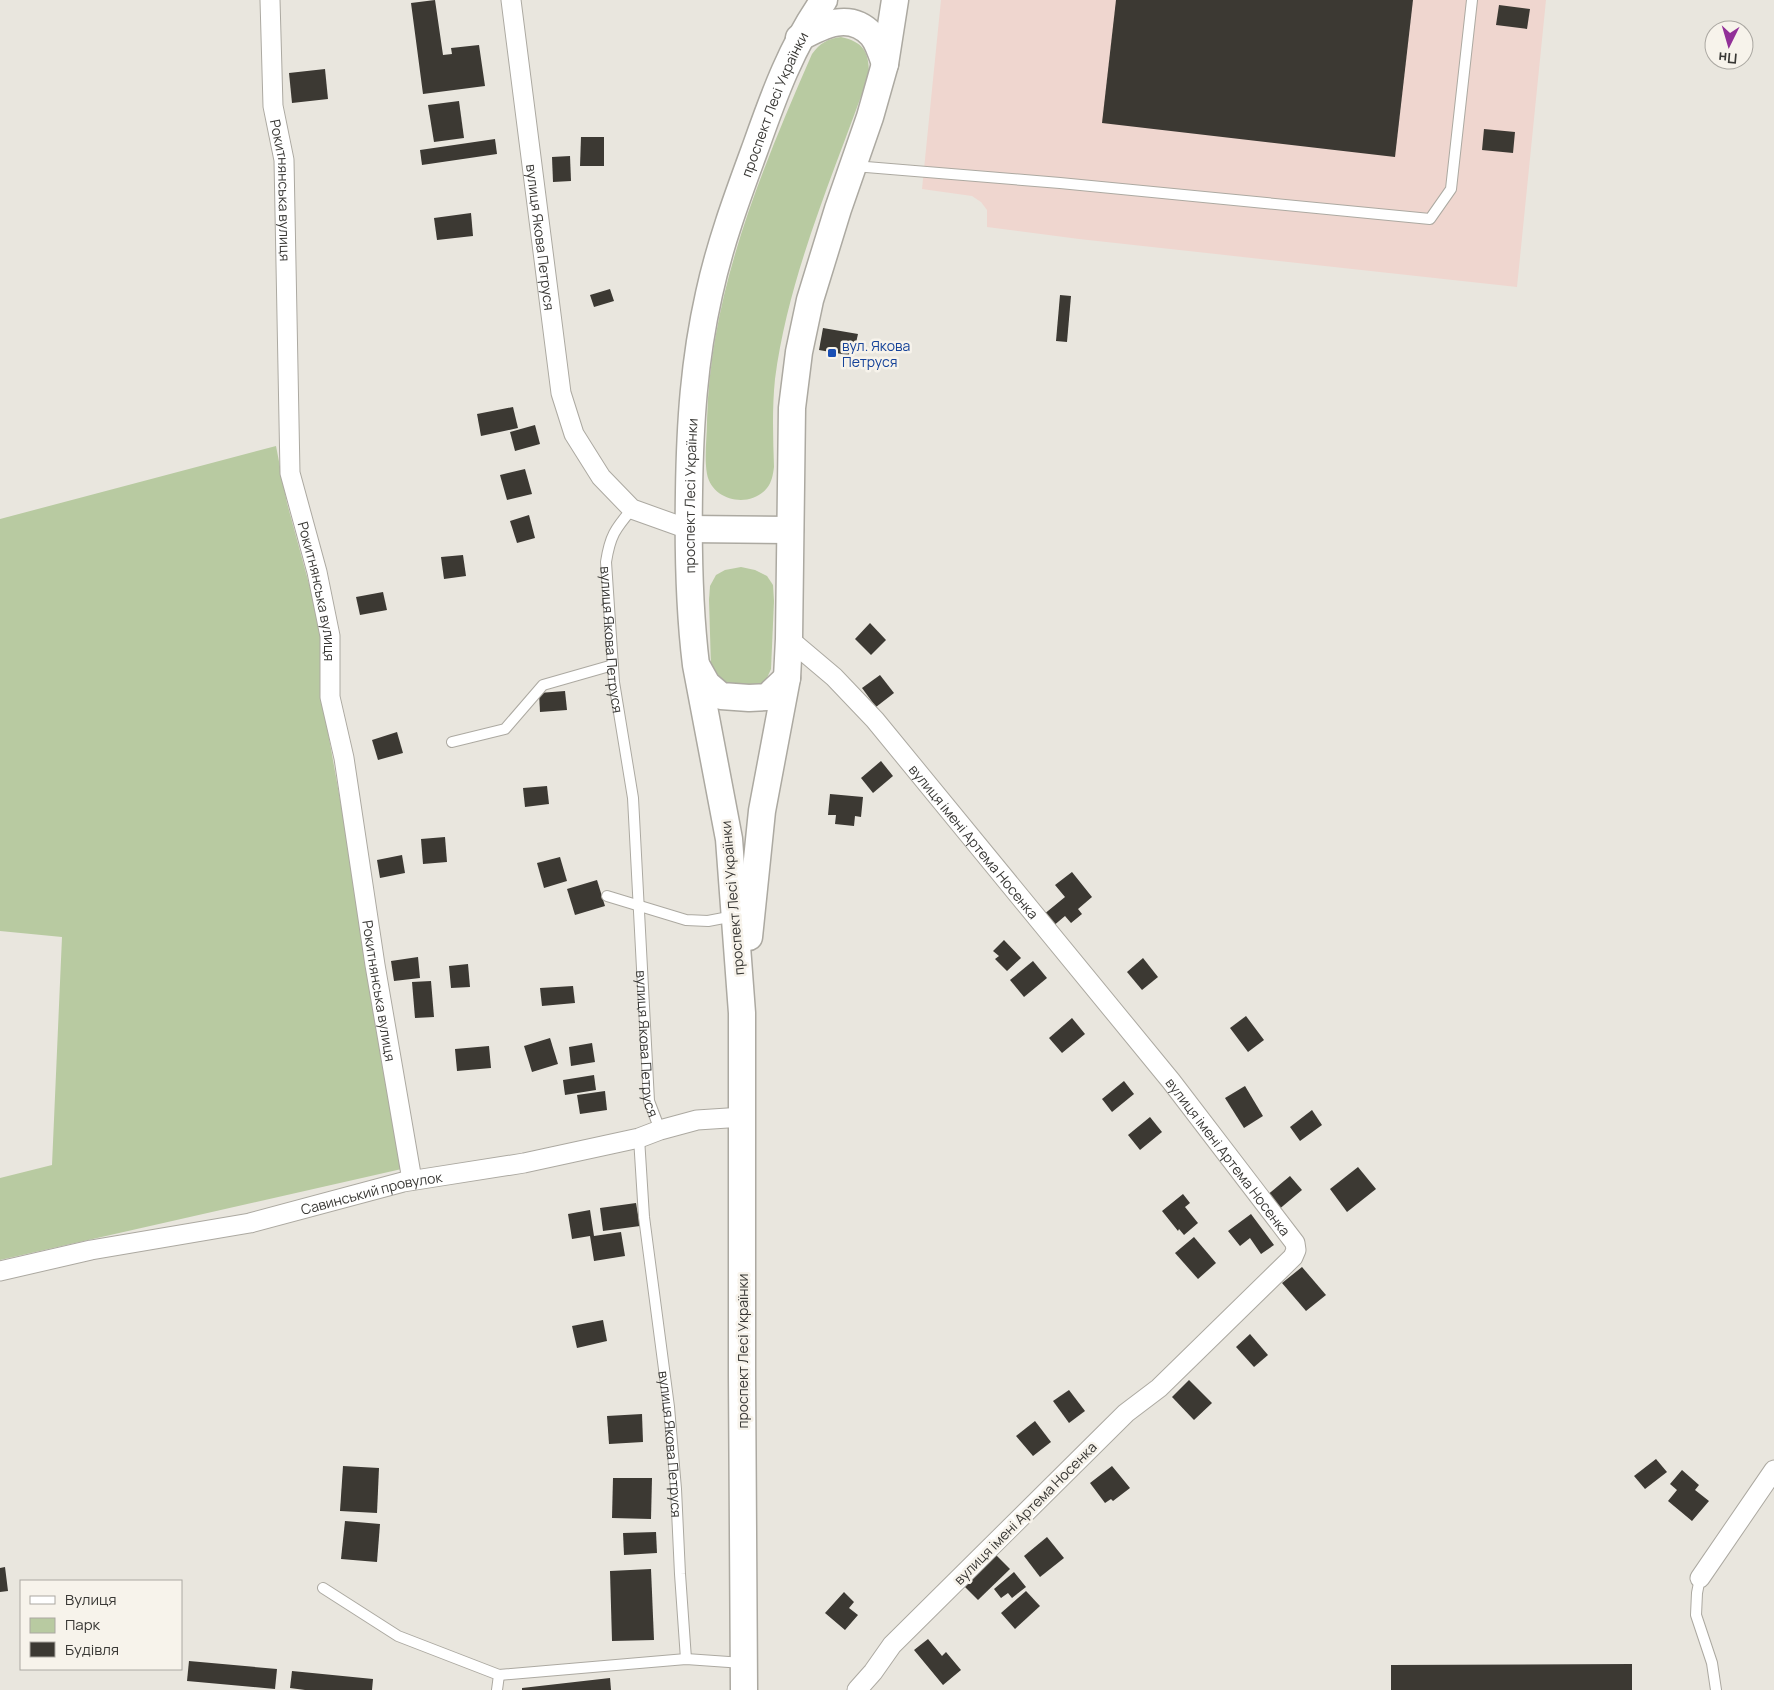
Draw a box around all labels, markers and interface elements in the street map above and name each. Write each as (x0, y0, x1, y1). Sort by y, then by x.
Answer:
north arrow (1704, 20, 1754, 70)
street label: проспект Лесі Українки (736, 28, 812, 180)
text: Пн (1718, 48, 1738, 69)
street label: Рокитнянська вулиця (266, 117, 295, 261)
street label: вулиця Якова Петруся (522, 163, 560, 311)
place label: вул. Якова Петруся (842, 336, 910, 371)
marker: вул. Якова Петруся (826, 347, 838, 359)
street label: проспект Лесі Українки (679, 418, 701, 574)
street label: Рокитнянська вулиця (294, 519, 340, 661)
street label: вулиця Якова Петруся (597, 566, 628, 714)
street label: вулиця імені Артема Носенка (905, 760, 1043, 922)
street label: проспект Лесі Українки (716, 820, 748, 976)
street label: Рокитнянська вулиця (359, 919, 401, 1063)
street label: вулиця Якова Петруся (633, 970, 664, 1120)
street label: вулиця імені Артема Носенка (1162, 1073, 1295, 1239)
street label: Савинський провулок (299, 1166, 444, 1218)
street label: проспект Лесі Українки (733, 1273, 752, 1429)
street label: вулиця Якова Петруся (655, 1370, 687, 1518)
street label: вулиця імені Артема Носенка (949, 1437, 1101, 1589)
legend (20, 1580, 182, 1670)
text: Вулиця (65, 1589, 117, 1610)
text: Парк (65, 1614, 101, 1635)
text: Будівля (65, 1639, 119, 1660)

